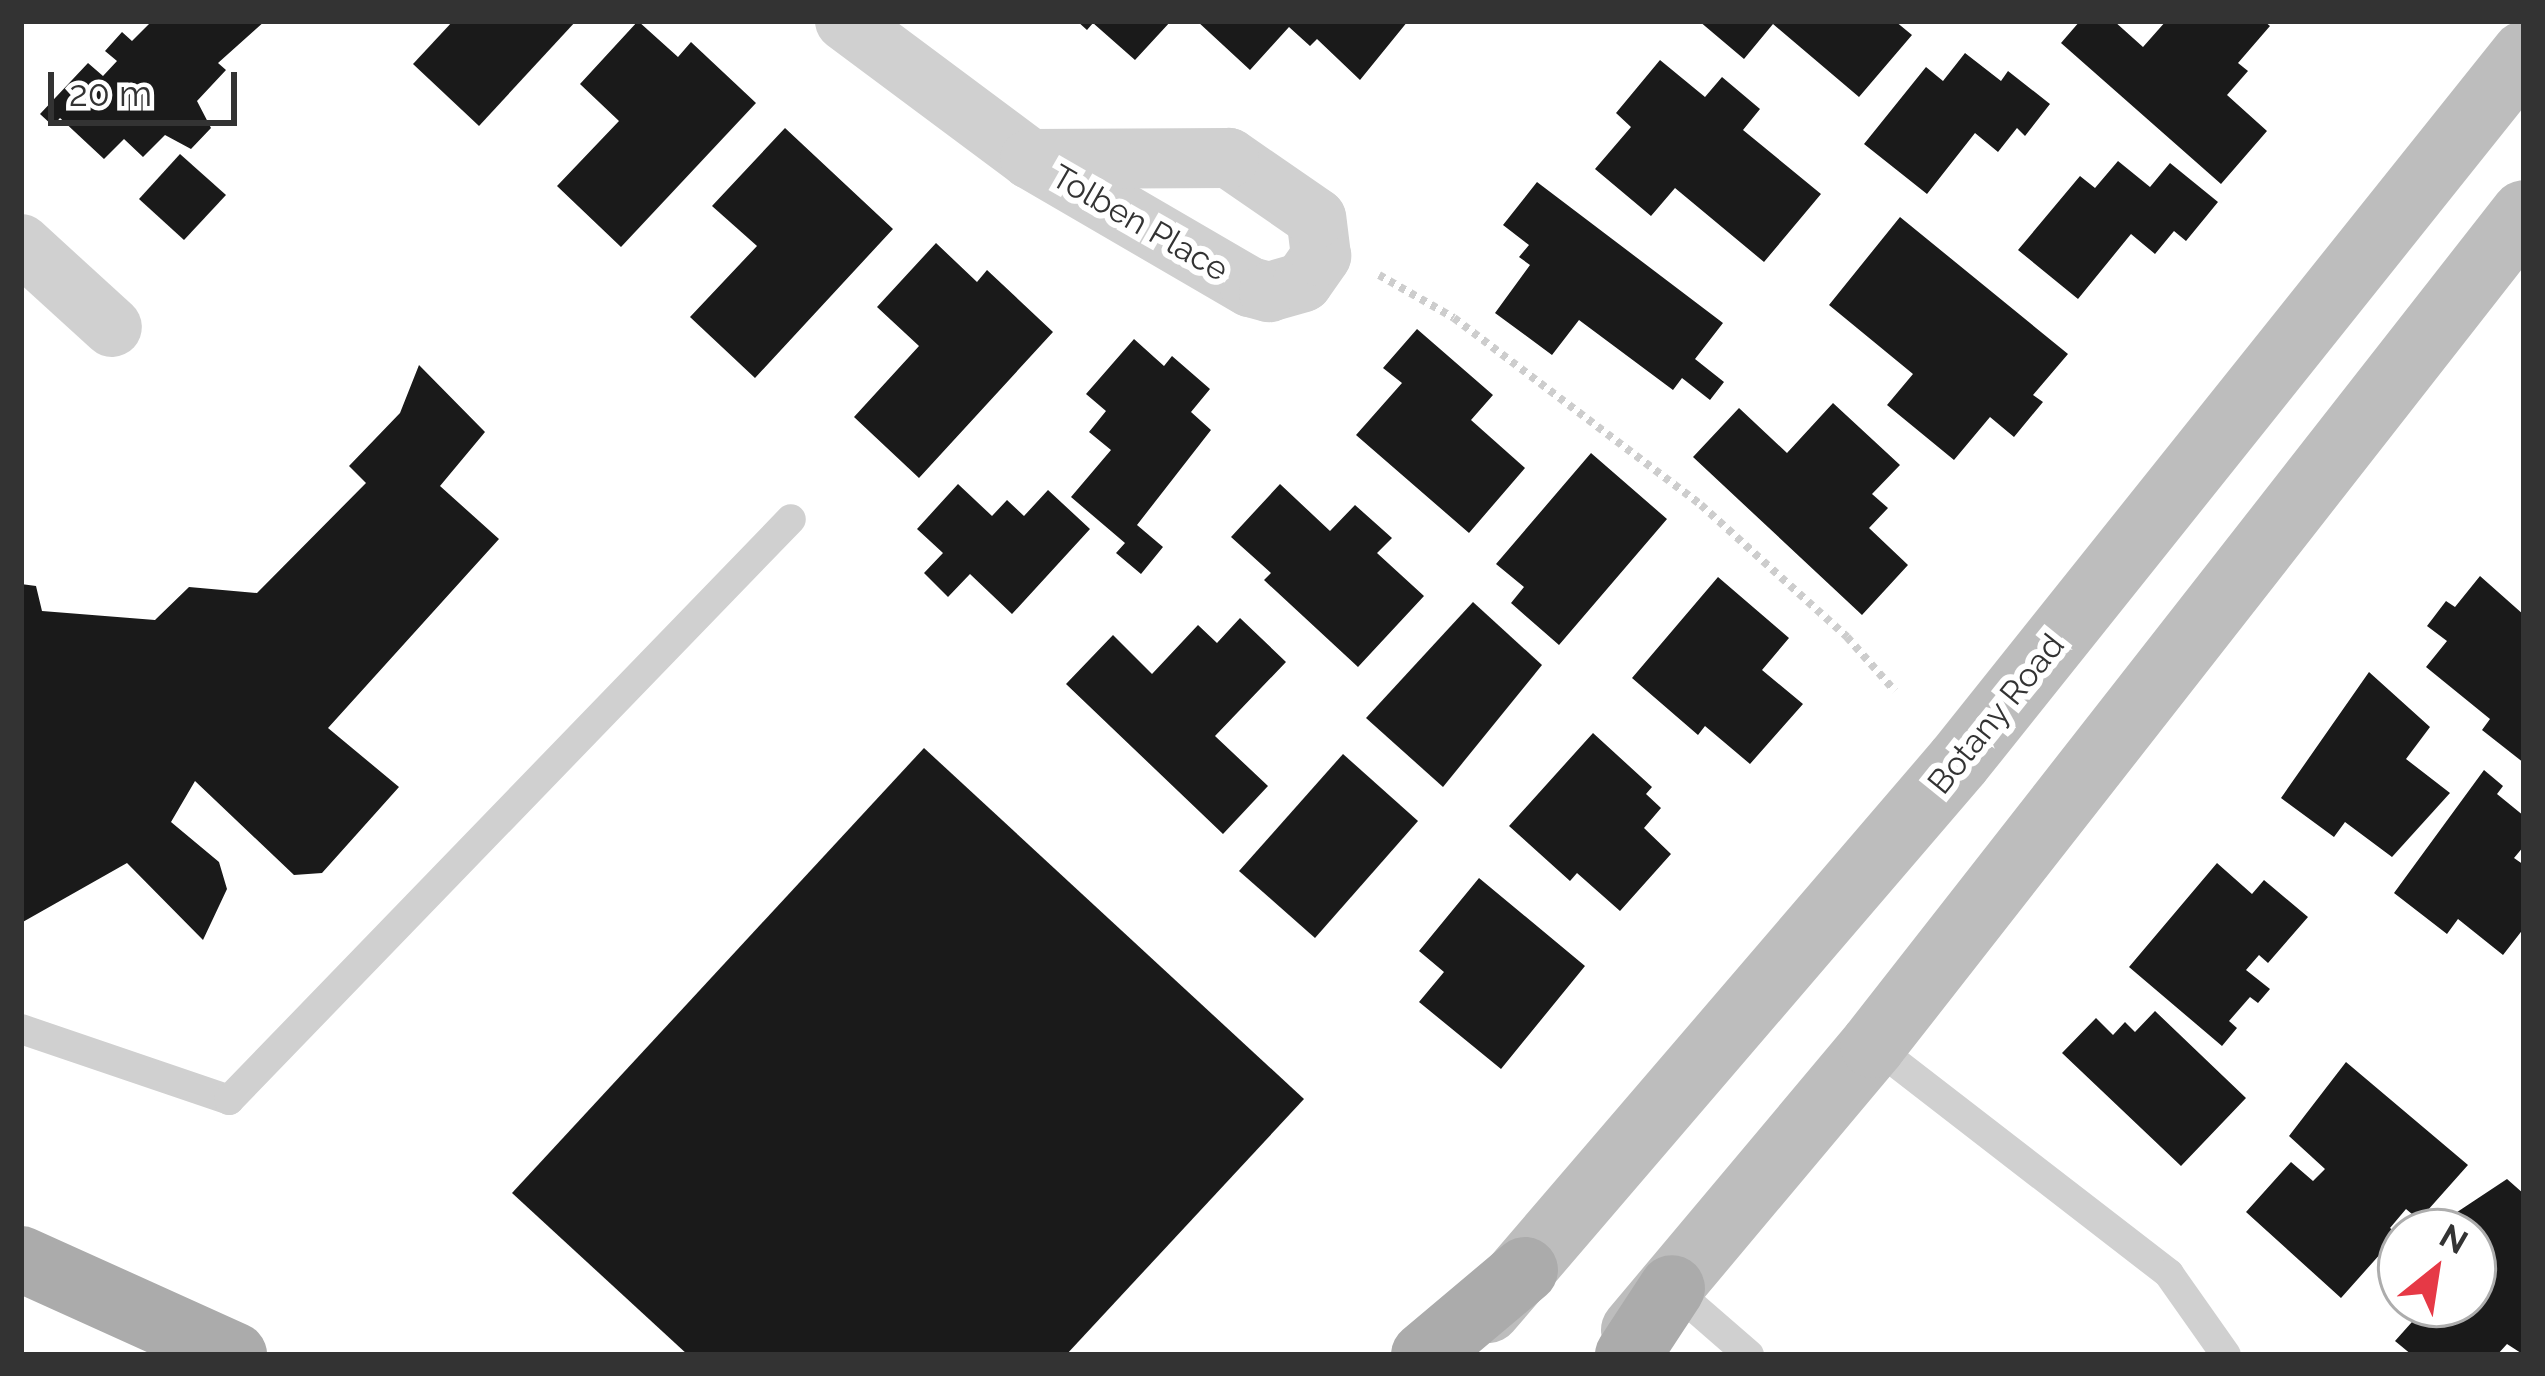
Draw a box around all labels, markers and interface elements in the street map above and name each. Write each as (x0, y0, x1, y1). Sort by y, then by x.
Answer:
scale bar (54, 48, 243, 122)
text: 20 m (69, 72, 152, 114)
street label: Tolben Place (1045, 157, 1235, 289)
street label: Botany Road (1919, 626, 2073, 802)
north arrow (2377, 1208, 2497, 1328)
text: N (2433, 1216, 2474, 1262)

